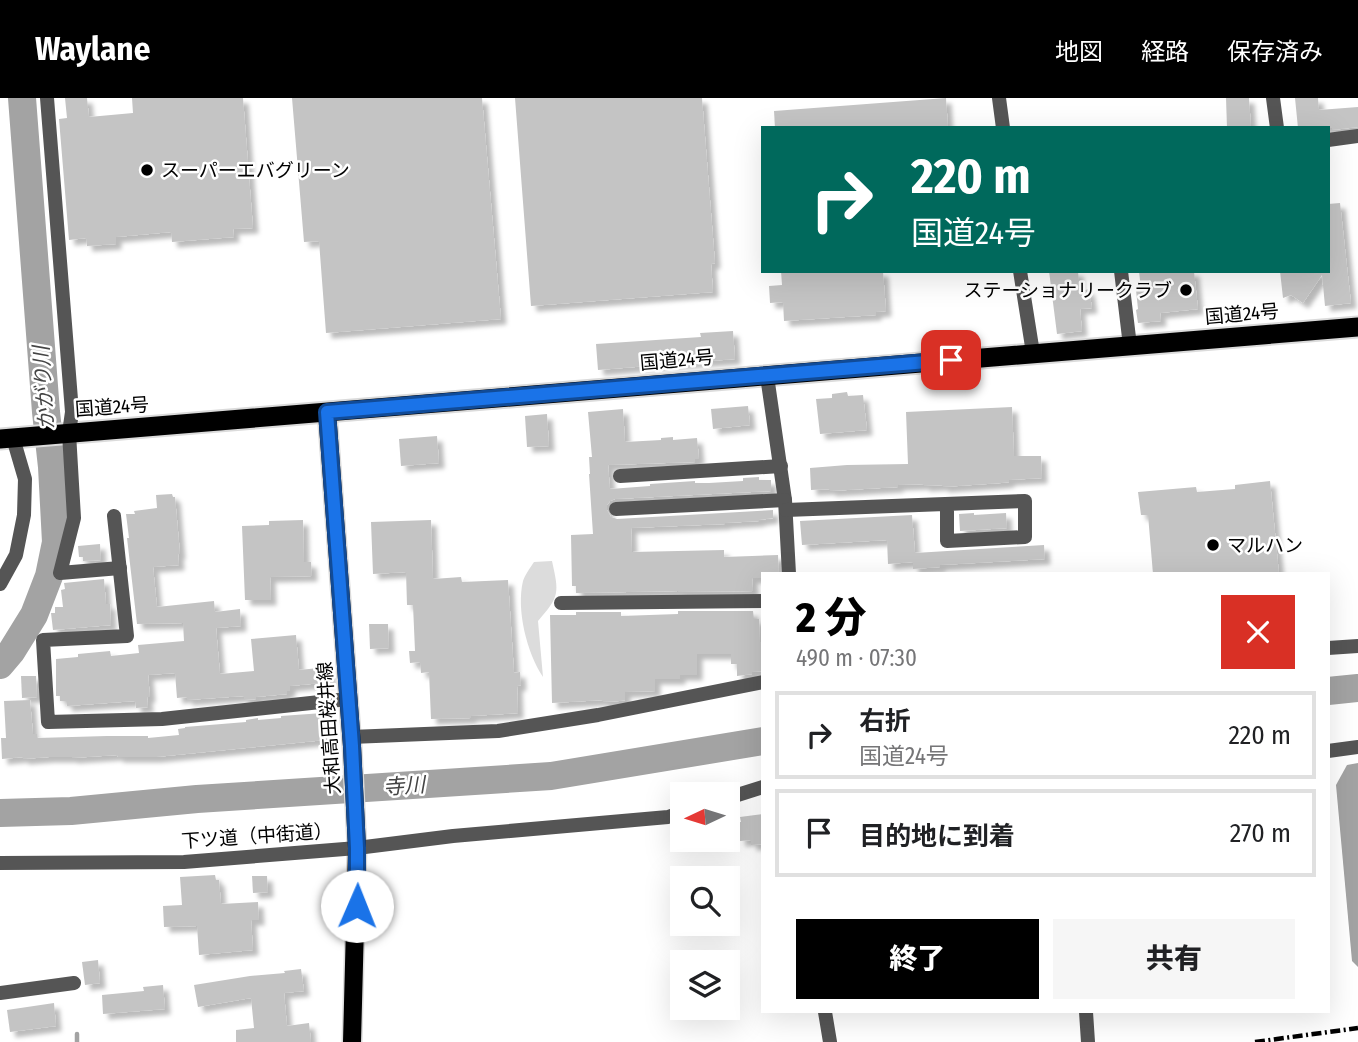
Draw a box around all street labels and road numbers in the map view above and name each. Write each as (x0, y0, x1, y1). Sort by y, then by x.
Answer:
street label: 国道24号 (1204, 299, 1280, 329)
street label: 国道24号 (639, 345, 715, 375)
street label: 国道24号 (74, 393, 150, 421)
street label: 大和高田桜井線 (313, 661, 345, 795)
street label: 下ツ道（中街道） (180, 819, 334, 853)

